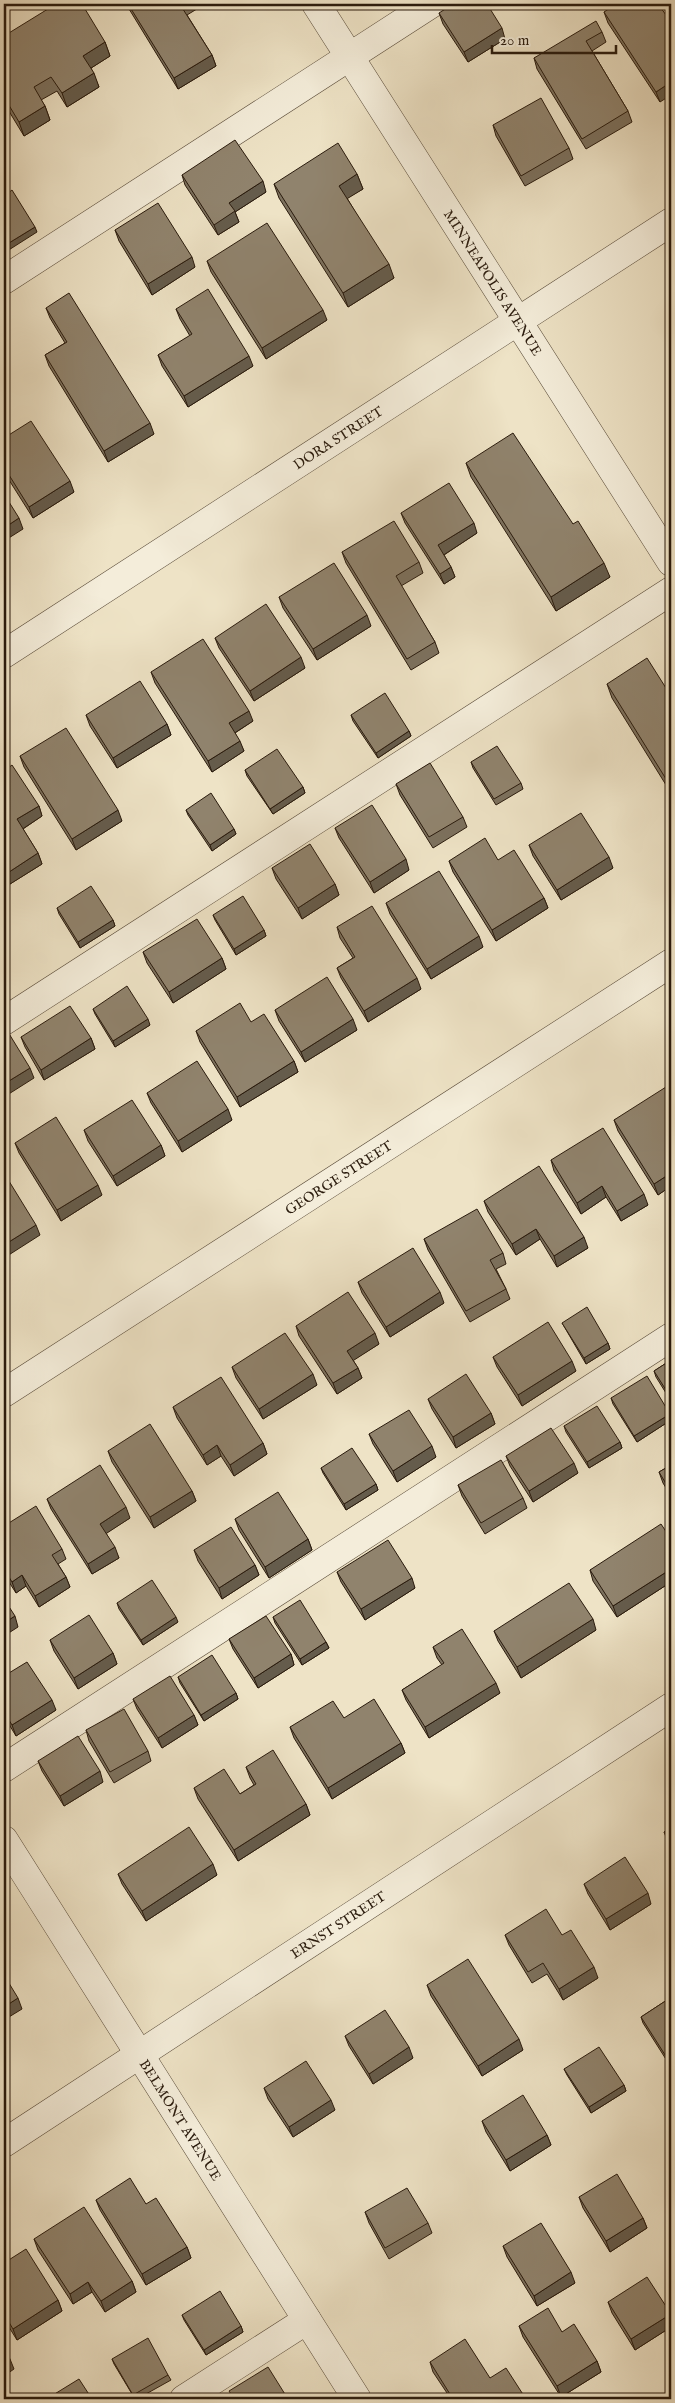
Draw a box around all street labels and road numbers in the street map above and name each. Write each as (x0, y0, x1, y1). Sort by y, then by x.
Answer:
street label: MINNEAPOLIS AVENUE (439, 207, 546, 360)
street label: DORA STREET (290, 402, 388, 474)
street label: GEORGE STREET (282, 1137, 397, 1219)
street label: ERNST STREET (287, 1887, 390, 1963)
street label: BELMONT AVENUE (135, 2056, 225, 2185)

